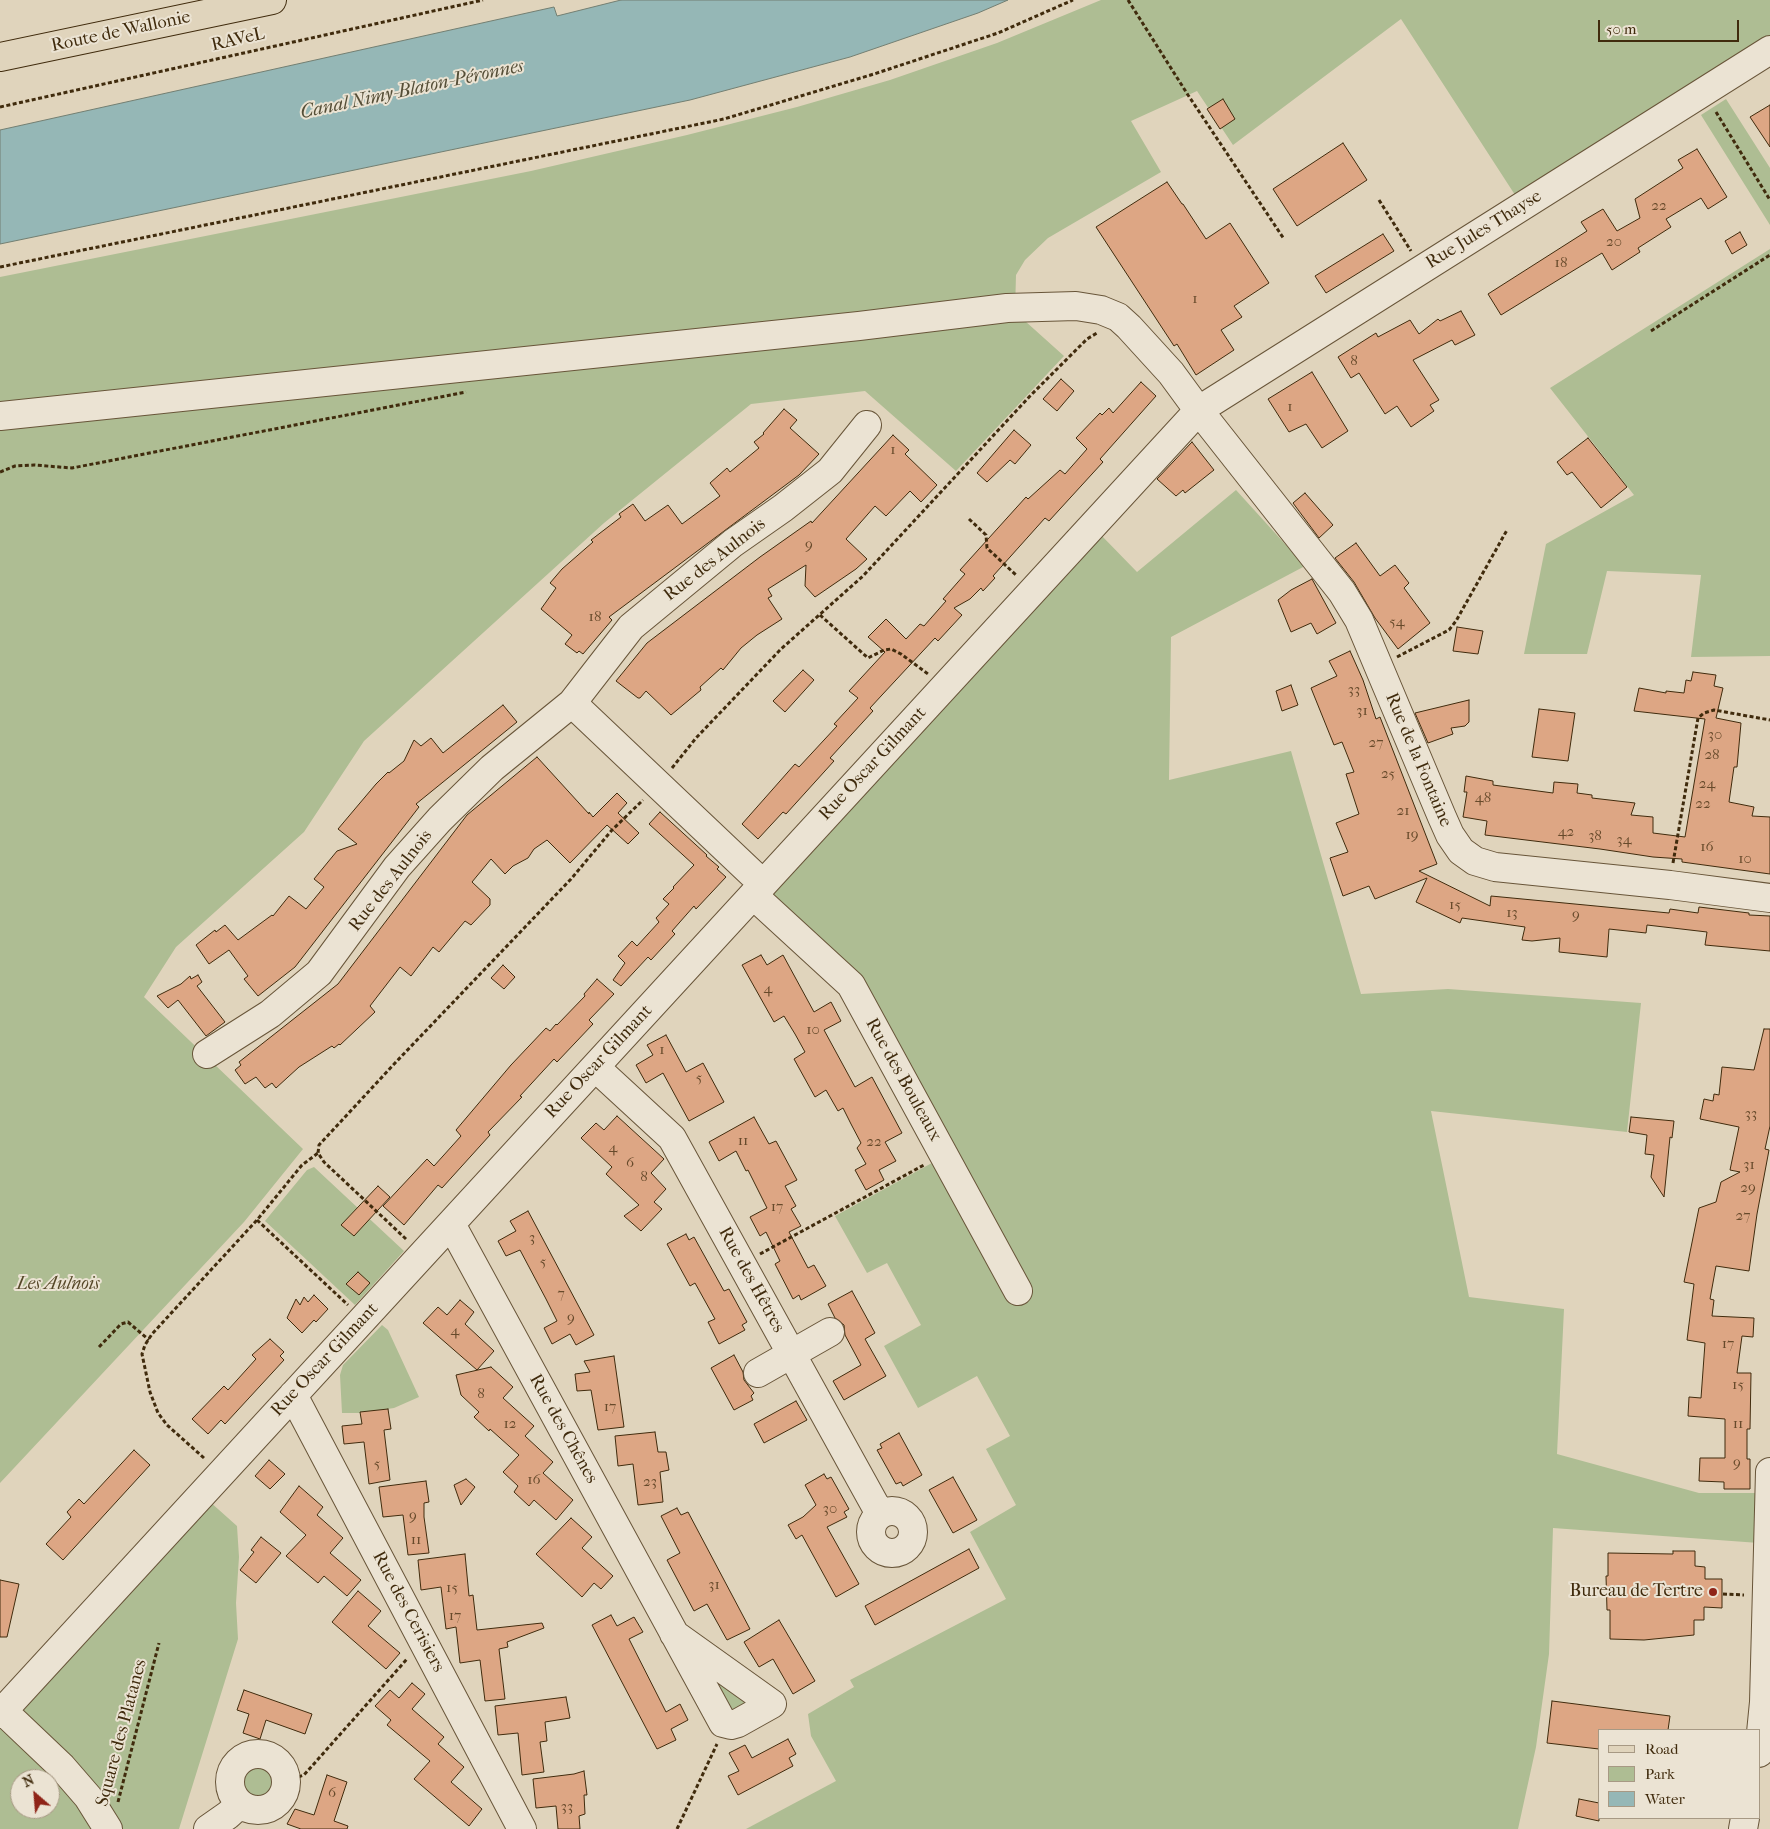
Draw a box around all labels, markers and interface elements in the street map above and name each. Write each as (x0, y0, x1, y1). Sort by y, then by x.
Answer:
street label: Route de Wallonie (49, 7, 193, 57)
scale bar (1600, 10, 1741, 42)
text: 50 m (1606, 20, 1636, 38)
street label: RAVeL (209, 23, 267, 57)
water label: Canal Nimy-Blaton-Péronnes (298, 55, 526, 125)
street label: Rue Jules Thayse (1422, 186, 1546, 274)
house number: 22 (1651, 197, 1667, 215)
house number: 20 (1606, 233, 1622, 251)
house number: 18 (1555, 254, 1567, 272)
house number: 1 (1192, 290, 1198, 308)
house number: 8 (1350, 352, 1358, 370)
house number: 1 (1287, 398, 1293, 416)
house number: 1 (890, 441, 896, 459)
street label: Rue des Aulnois (660, 514, 770, 606)
house number: 9 (805, 536, 813, 554)
house number: 18 (589, 608, 601, 626)
house number: 54 (1389, 613, 1405, 631)
house number: 33 (1348, 681, 1360, 699)
street label: Rue de la Fontaine (1380, 690, 1456, 830)
house number: 31 (1356, 702, 1368, 720)
street label: Rue Oscar Gilmant (815, 703, 931, 825)
house number: 30 (1708, 726, 1722, 744)
house number: 27 (1369, 734, 1383, 752)
house number: 28 (1704, 746, 1720, 764)
house number: 25 (1381, 765, 1395, 783)
house number: 24 (1699, 775, 1715, 793)
house number: 48 (1475, 789, 1491, 807)
house number: 22 (1695, 795, 1711, 813)
house number: 21 (1396, 802, 1410, 820)
house number: 42 (1558, 823, 1574, 841)
street label: Rue des Aulnois (345, 826, 437, 936)
house number: 19 (1405, 826, 1419, 844)
house number: 38 (1588, 827, 1602, 845)
house number: 34 (1616, 831, 1632, 849)
house number: 16 (1700, 838, 1714, 856)
house number: 10 (1738, 850, 1752, 868)
house number: 15 (1449, 896, 1461, 914)
house number: 13 (1506, 904, 1518, 922)
house number: 9 (1572, 906, 1580, 924)
house number: 4 (764, 980, 772, 998)
street label: Rue Oscar Gilmant (541, 1001, 657, 1123)
street label: Rue des Bouleaux (860, 1015, 946, 1145)
house number: 10 (806, 1021, 820, 1039)
house number: 1 (659, 1041, 665, 1059)
house number: 5 (696, 1069, 702, 1087)
house number: 33 (1745, 1105, 1757, 1123)
house number: 11 (738, 1132, 748, 1150)
house number: 22 (866, 1133, 882, 1151)
house number: 4 (609, 1139, 617, 1157)
house number: 6 (626, 1154, 634, 1172)
house number: 31 (1743, 1156, 1755, 1174)
house number: 8 (640, 1168, 648, 1186)
house number: 29 (1740, 1179, 1756, 1197)
house number: 17 (771, 1198, 783, 1216)
house number: 27 (1736, 1207, 1750, 1225)
street label: Rue des Hêtres (713, 1223, 789, 1337)
house number: 3 (529, 1229, 535, 1247)
house number: 5 (540, 1253, 546, 1271)
park label: Les Aulnois (17, 1274, 99, 1296)
house number: 7 (557, 1285, 565, 1303)
street label: Rue Oscar Gilmant (267, 1299, 383, 1421)
house number: 9 (567, 1309, 575, 1327)
house number: 4 (451, 1322, 459, 1340)
house number: 17 (1722, 1335, 1734, 1353)
street label: Rue des Chênes (524, 1371, 602, 1487)
house number: 15 (1732, 1376, 1744, 1394)
house number: 8 (477, 1385, 485, 1403)
house number: 17 (604, 1398, 616, 1416)
house number: 12 (503, 1415, 517, 1433)
house number: 11 (1733, 1415, 1743, 1433)
house number: 9 (1733, 1454, 1741, 1472)
house number: 5 (374, 1455, 380, 1473)
house number: 16 (527, 1471, 541, 1489)
house number: 23 (643, 1473, 657, 1491)
house number: 30 (823, 1500, 837, 1518)
house number: 9 (409, 1507, 417, 1525)
house number: 11 (411, 1531, 421, 1549)
street label: Rue des Cerisiers (367, 1548, 449, 1676)
house number: 31 (708, 1576, 720, 1594)
house number: 15 (446, 1579, 458, 1597)
place label: Bureau de Tertre (1570, 1581, 1703, 1603)
marker: Bureau de Tertre (1707, 1586, 1719, 1598)
house number: 17 (449, 1607, 461, 1625)
street label: Square des Platanes (92, 1657, 152, 1809)
legend (1598, 1729, 1760, 1819)
text: Road (1645, 1740, 1678, 1758)
text: Park (1645, 1765, 1675, 1783)
north arrow (10, 1769, 60, 1819)
text: N (20, 1771, 37, 1791)
house number: 6 (328, 1784, 336, 1802)
text: Water (1645, 1790, 1685, 1808)
house number: 33 (561, 1798, 573, 1816)

